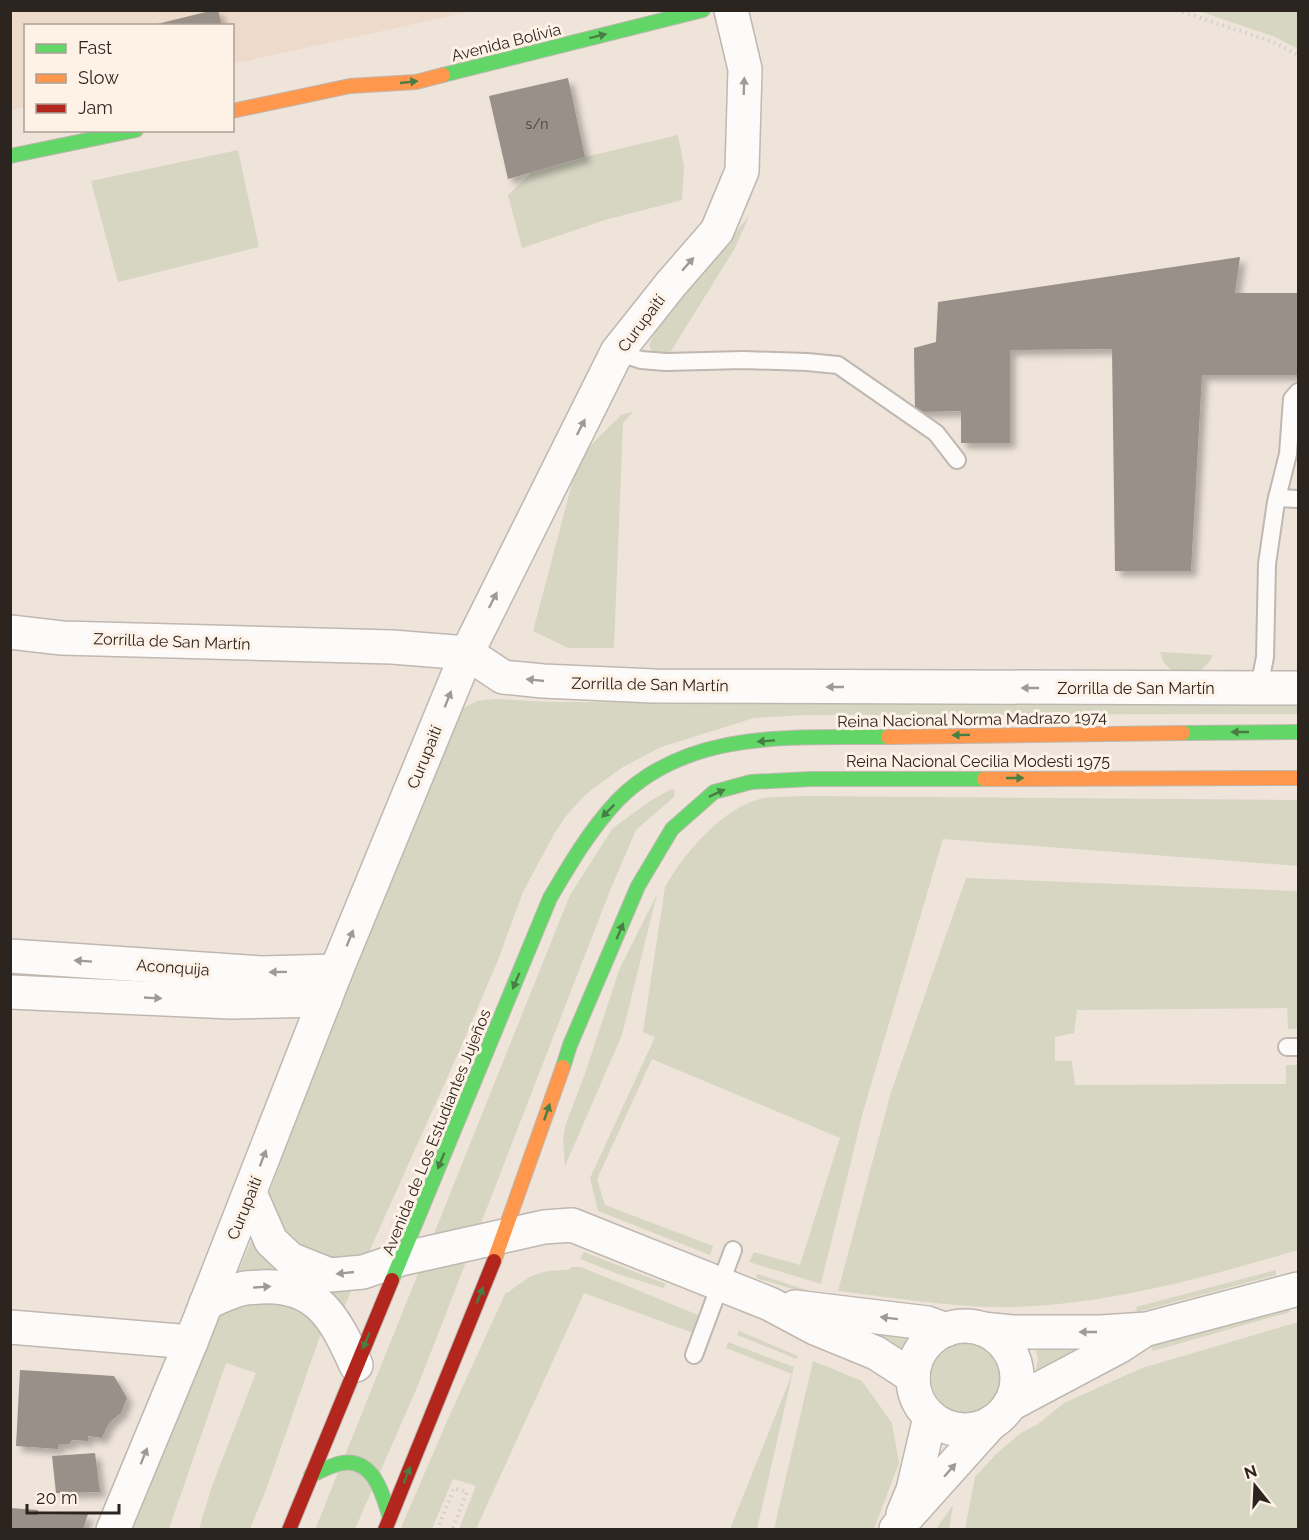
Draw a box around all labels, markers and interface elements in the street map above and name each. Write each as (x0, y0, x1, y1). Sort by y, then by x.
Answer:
street label: Avenida Bolivia (449, 20, 563, 65)
legend (24, 24, 234, 132)
one-way arrow (589, 31, 607, 41)
text: Fast (78, 37, 112, 58)
text: Slow (78, 67, 119, 88)
one-way arrow (740, 76, 749, 95)
one-way arrow (399, 77, 418, 87)
text: Jam (78, 97, 113, 118)
house number: s/n (526, 116, 549, 132)
one-way arrow (681, 257, 694, 272)
street label: Curupaití (614, 291, 669, 356)
one-way arrow (577, 418, 586, 435)
one-way arrow (488, 592, 498, 609)
street label: Zorrilla de San Martín (93, 629, 251, 654)
street label: Zorrilla de San Martín (571, 674, 729, 695)
one-way arrow (526, 675, 545, 685)
street label: Zorrilla de San Martín (1057, 679, 1215, 698)
one-way arrow (826, 682, 845, 692)
one-way arrow (1021, 683, 1040, 693)
one-way arrow (443, 689, 453, 707)
street label: Reina Nacional Norma Madrazo 1974 (837, 708, 1107, 731)
street label: Curupaití (403, 722, 446, 792)
one-way arrow (1231, 727, 1250, 737)
one-way arrow (952, 731, 971, 740)
one-way arrow (757, 736, 776, 746)
street label: Reina Nacional Cecilia Modesti 1975 (846, 752, 1110, 771)
one-way arrow (1006, 773, 1025, 783)
one-way arrow (709, 788, 727, 798)
one-way arrow (602, 803, 616, 817)
one-way arrow (616, 922, 625, 940)
one-way arrow (345, 928, 355, 946)
street label: Aconquija (136, 955, 210, 980)
one-way arrow (74, 956, 93, 965)
one-way arrow (269, 968, 288, 977)
one-way arrow (511, 972, 520, 990)
one-way arrow (143, 994, 162, 1003)
street label: Avenida de Los Estudiantes Jujeños (378, 1006, 495, 1258)
one-way arrow (543, 1103, 553, 1121)
one-way arrow (259, 1149, 268, 1167)
one-way arrow (436, 1153, 446, 1171)
street label: Curupaití (223, 1173, 266, 1243)
one-way arrow (336, 1268, 355, 1278)
one-way arrow (252, 1282, 271, 1292)
one-way arrow (475, 1285, 485, 1303)
one-way arrow (879, 1314, 898, 1323)
one-way arrow (1079, 1327, 1098, 1337)
one-way arrow (361, 1332, 370, 1350)
one-way arrow (140, 1447, 149, 1465)
north arrow (1225, 1456, 1285, 1516)
text: N (1242, 1461, 1259, 1483)
one-way arrow (943, 1463, 956, 1478)
one-way arrow (402, 1466, 412, 1484)
scale bar (27, 1477, 118, 1515)
text: 20 m (36, 1487, 78, 1508)

